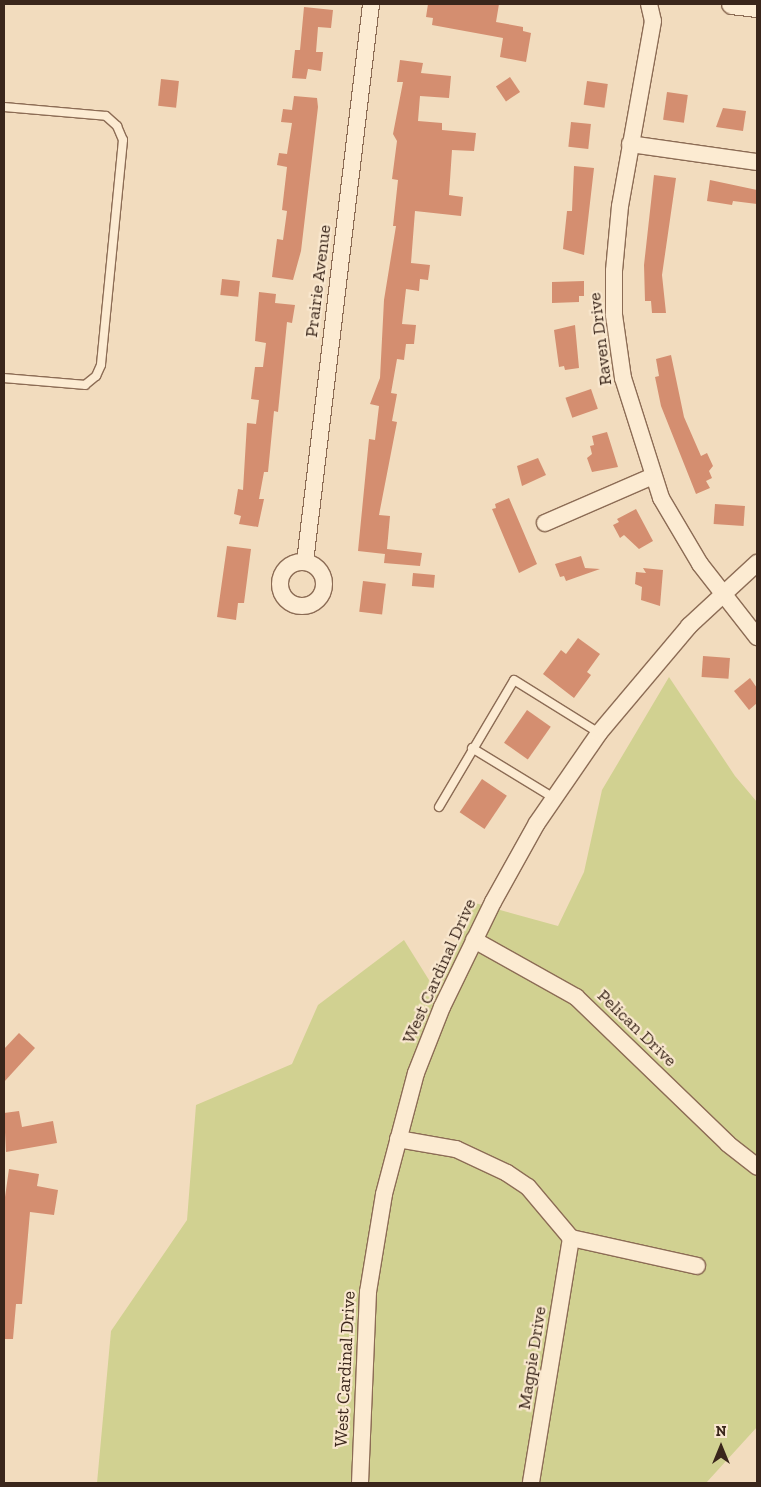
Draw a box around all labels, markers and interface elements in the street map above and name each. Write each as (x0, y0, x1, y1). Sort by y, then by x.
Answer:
street label: Prairie Avenue (300, 223, 336, 339)
street label: Raven Drive (584, 291, 616, 387)
street label: West Cardinal Drive (397, 895, 481, 1047)
street label: Pelican Drive (593, 985, 681, 1071)
street label: West Cardinal Drive (330, 1290, 360, 1448)
street label: Magpie Drive (513, 1305, 551, 1411)
north arrow (696, 1422, 746, 1472)
text: N (716, 1423, 726, 1440)

